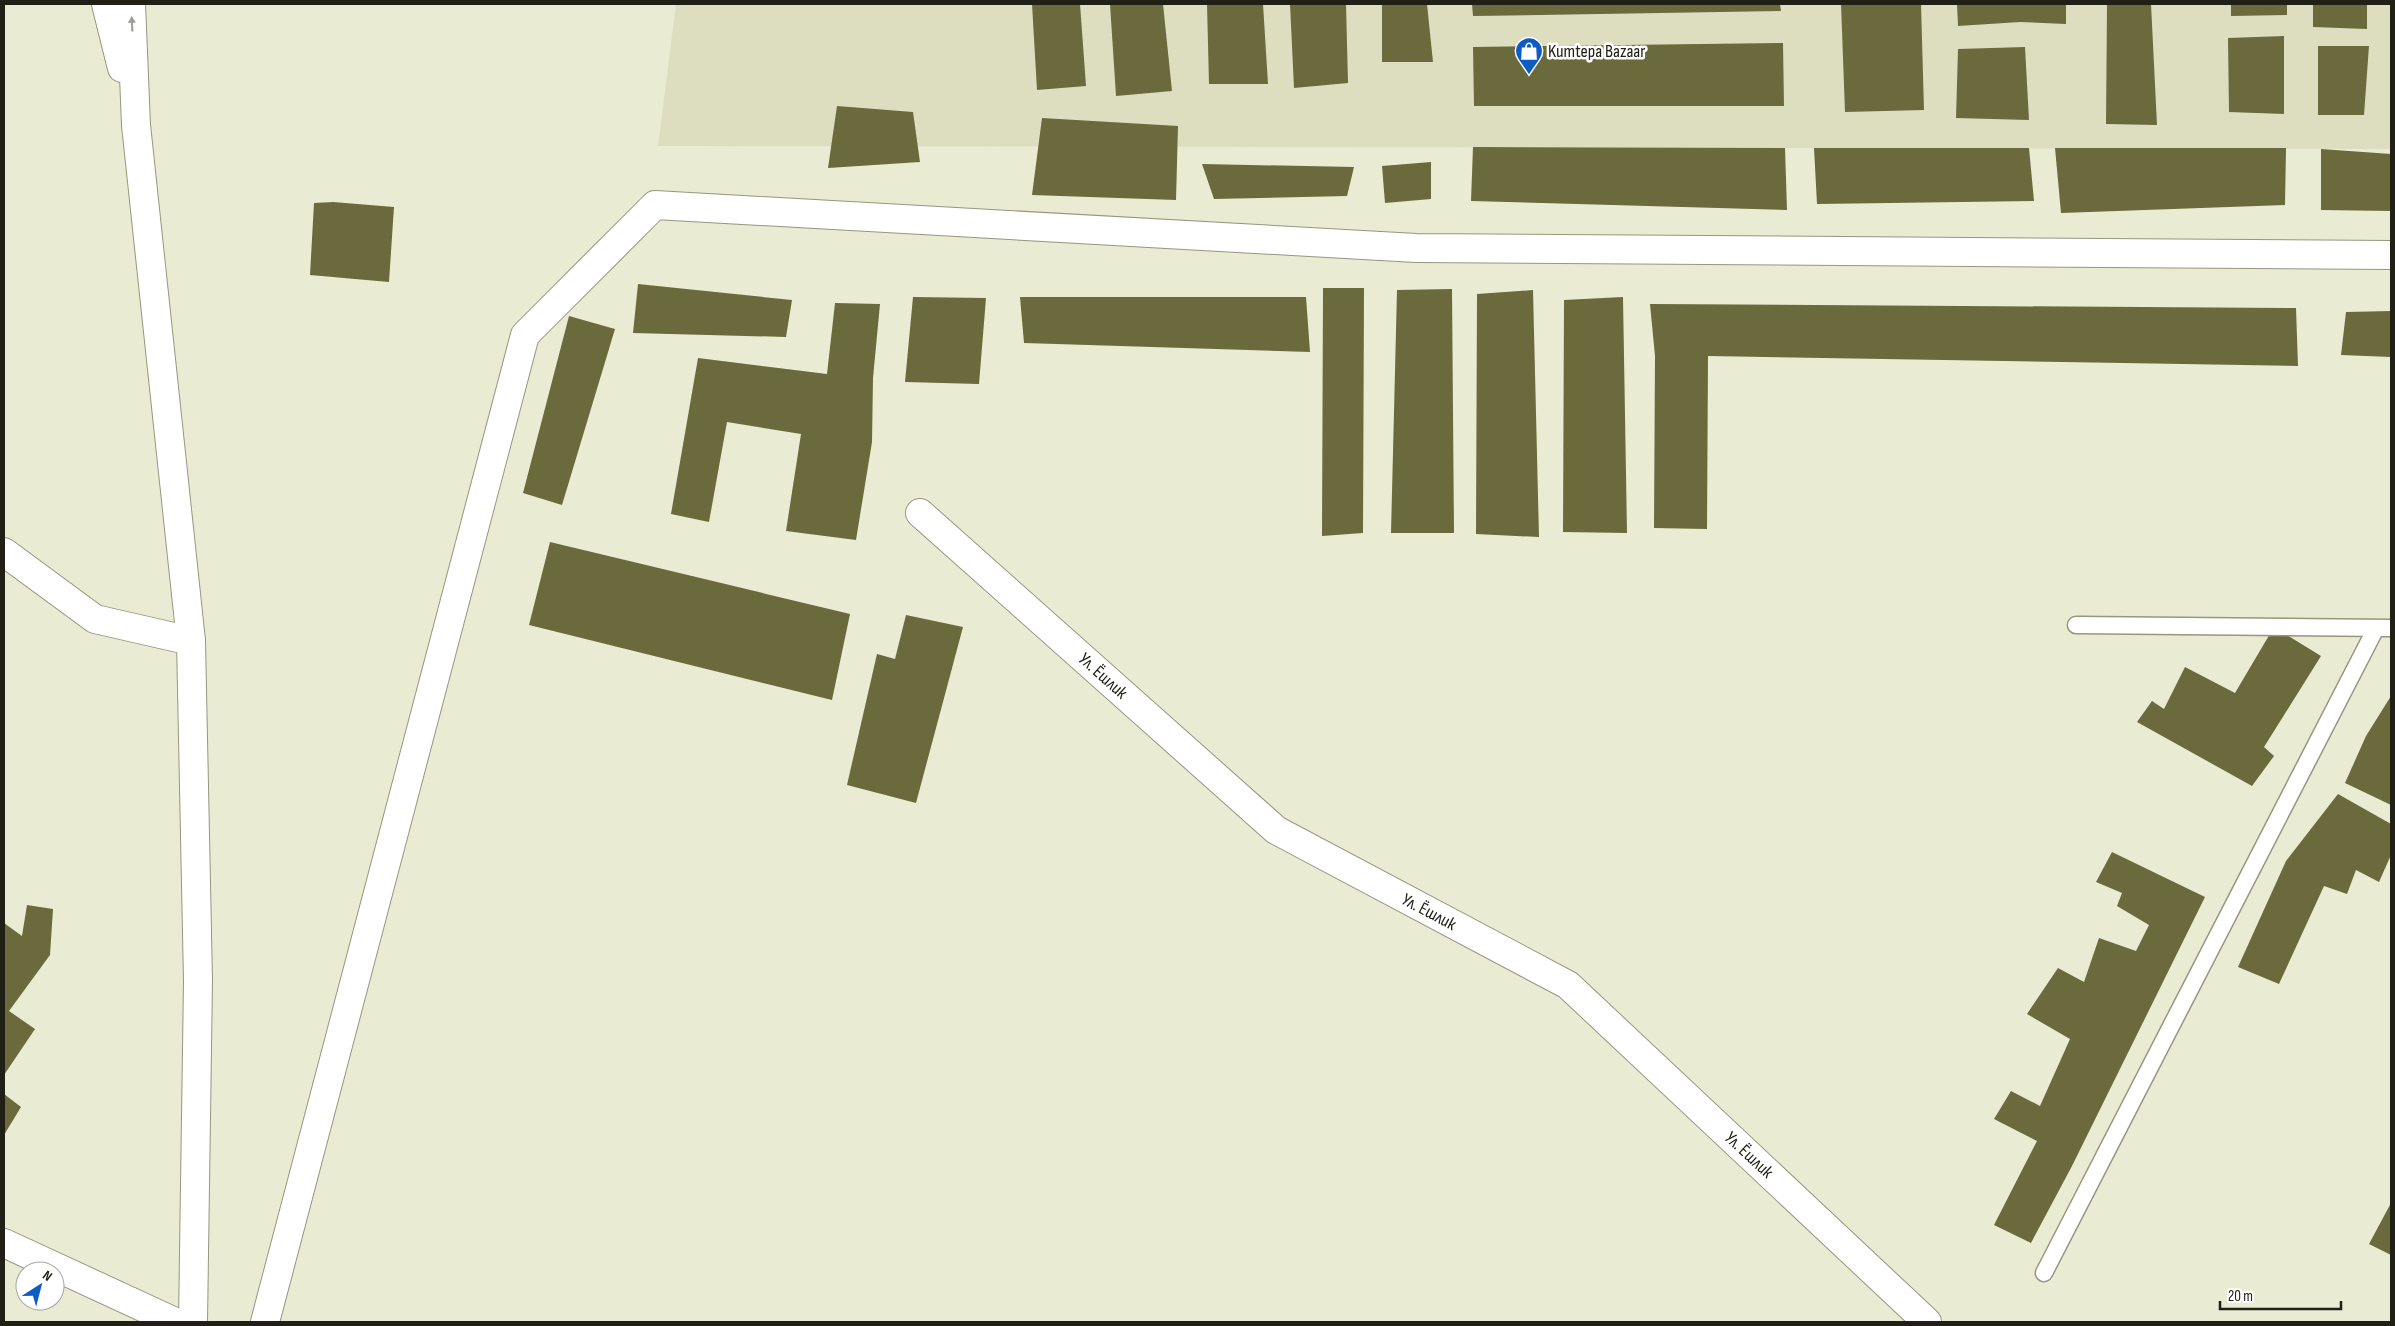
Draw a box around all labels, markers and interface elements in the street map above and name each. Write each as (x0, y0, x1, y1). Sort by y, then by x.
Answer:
one-way arrow (127, 16, 135, 32)
shop icon: Kumtepa Bazaar (1514, 36, 1544, 75)
place label: Kumtepa Bazaar (1548, 41, 1645, 62)
street label: Ул. Ёшлик (1074, 649, 1132, 703)
street label: Ул. Ёшлик (1398, 889, 1460, 935)
street label: Ул. Ёшлик (1720, 1127, 1778, 1183)
north arrow (15, 1261, 65, 1311)
text: N (39, 1267, 55, 1285)
scale bar (2220, 1278, 2341, 1310)
text: 20 m (2228, 1287, 2253, 1306)

